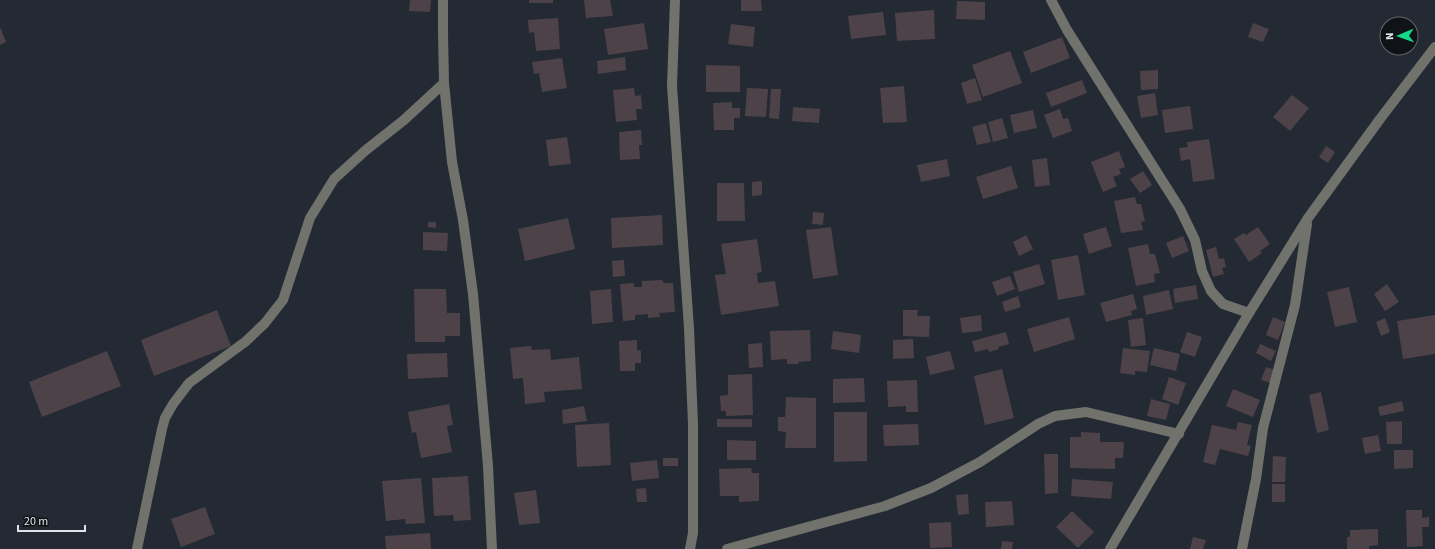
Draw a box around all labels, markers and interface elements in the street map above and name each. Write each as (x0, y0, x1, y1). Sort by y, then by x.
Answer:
north arrow (1379, 16, 1419, 56)
text: N (1382, 32, 1397, 40)
scale bar (18, 507, 85, 533)
text: 20 m (24, 513, 48, 530)

